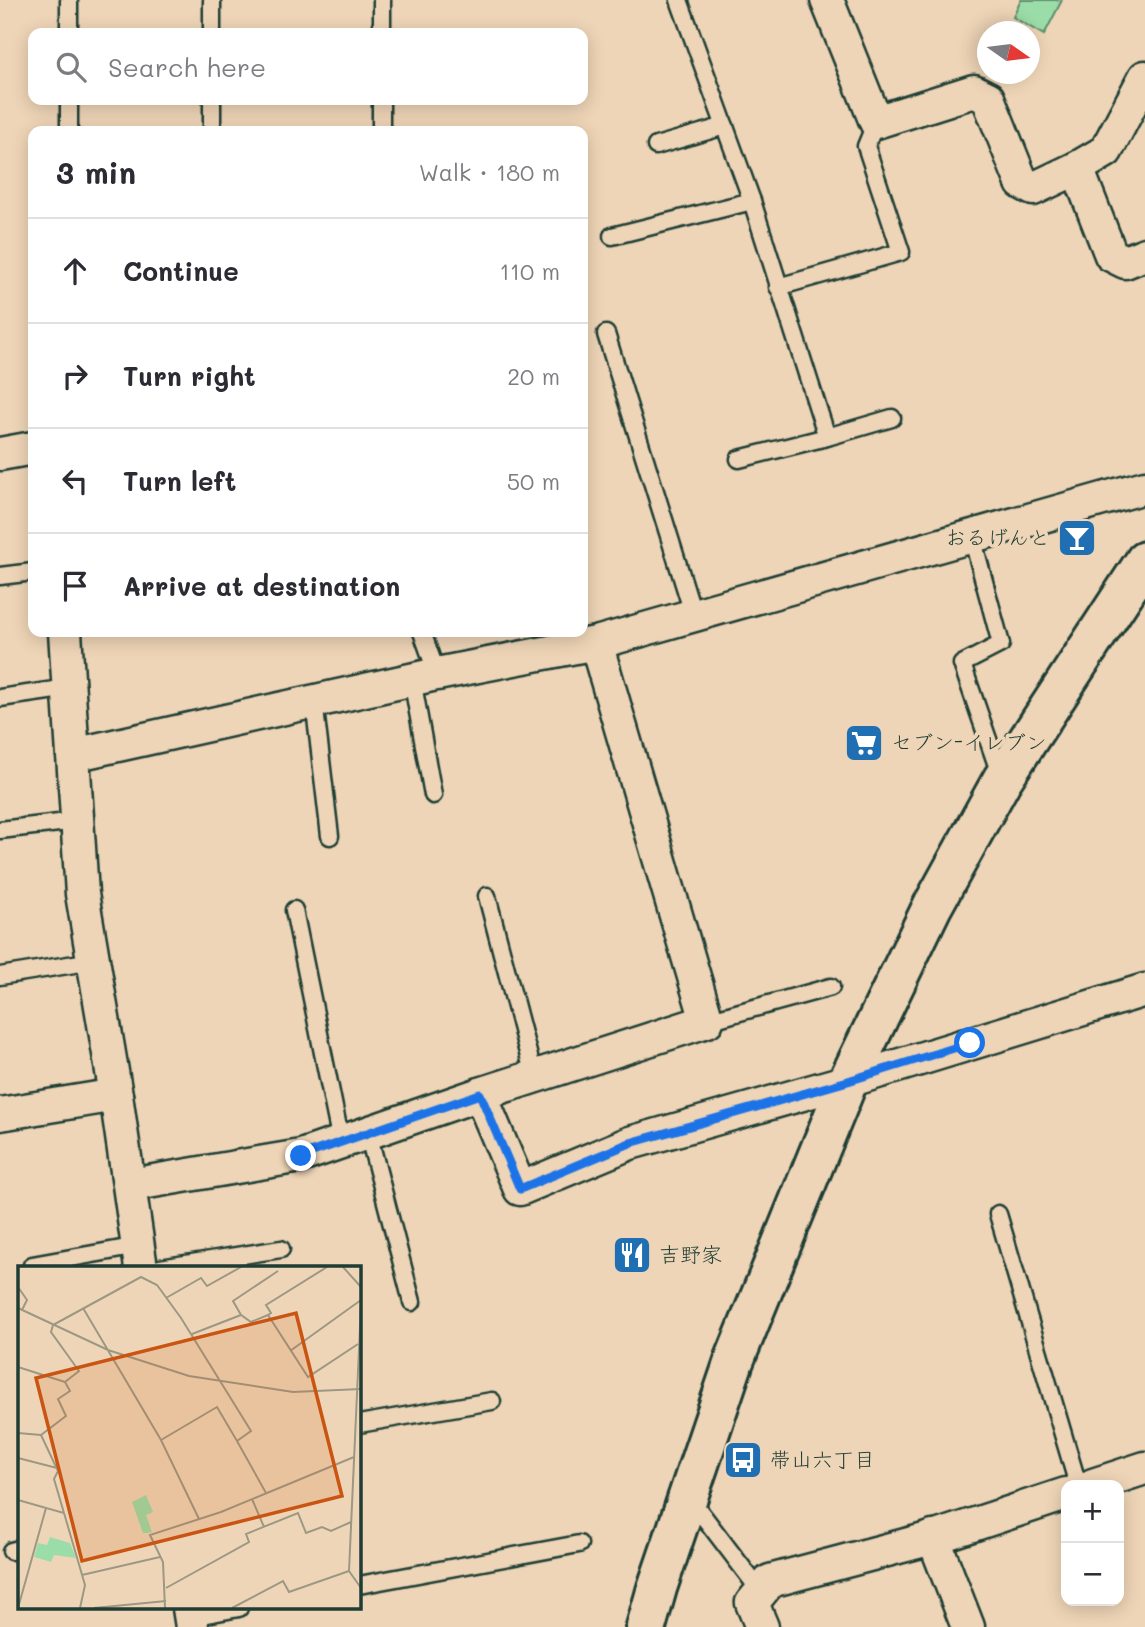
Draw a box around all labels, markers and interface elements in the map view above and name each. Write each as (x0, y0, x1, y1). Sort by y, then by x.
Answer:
north arrow (977, 21, 1040, 84)
search box (28, 28, 588, 105)
icon: search (52, 48, 90, 86)
text: Search here (108, 50, 266, 84)
text: 3 min (56, 152, 136, 192)
text: Walk · 180 m (419, 157, 560, 187)
icon: ahead (56, 252, 94, 290)
text: Continue (123, 254, 239, 288)
text: 110 m (500, 256, 560, 286)
icon: right (56, 357, 94, 395)
text: Turn right (123, 359, 256, 393)
text: 20 m (507, 361, 560, 391)
icon: left (56, 462, 94, 500)
text: Turn left (123, 464, 236, 498)
text: 50 m (507, 466, 560, 496)
bar icon: おるげんと (1056, 517, 1098, 559)
place label: おるげんと (945, 523, 1050, 550)
icon: arrive (56, 567, 94, 605)
text: Arrive at destination (123, 569, 400, 603)
supermarket icon: セブン-イレブン (843, 722, 885, 764)
place label: セブン-イレブン (891, 728, 1047, 755)
route start (954, 1027, 985, 1058)
route end (285, 1140, 316, 1171)
restaurant icon: 吉野家 (611, 1234, 653, 1276)
place label: 吉野家 (659, 1240, 722, 1267)
inset map (18, 1266, 360, 1610)
bus stop icon: 帯山六丁目 (722, 1439, 764, 1481)
place label: 帯山六丁目 (770, 1445, 875, 1472)
map controls (1061, 1480, 1124, 1606)
button: + (1061, 1480, 1124, 1543)
button: − (1061, 1543, 1124, 1606)

